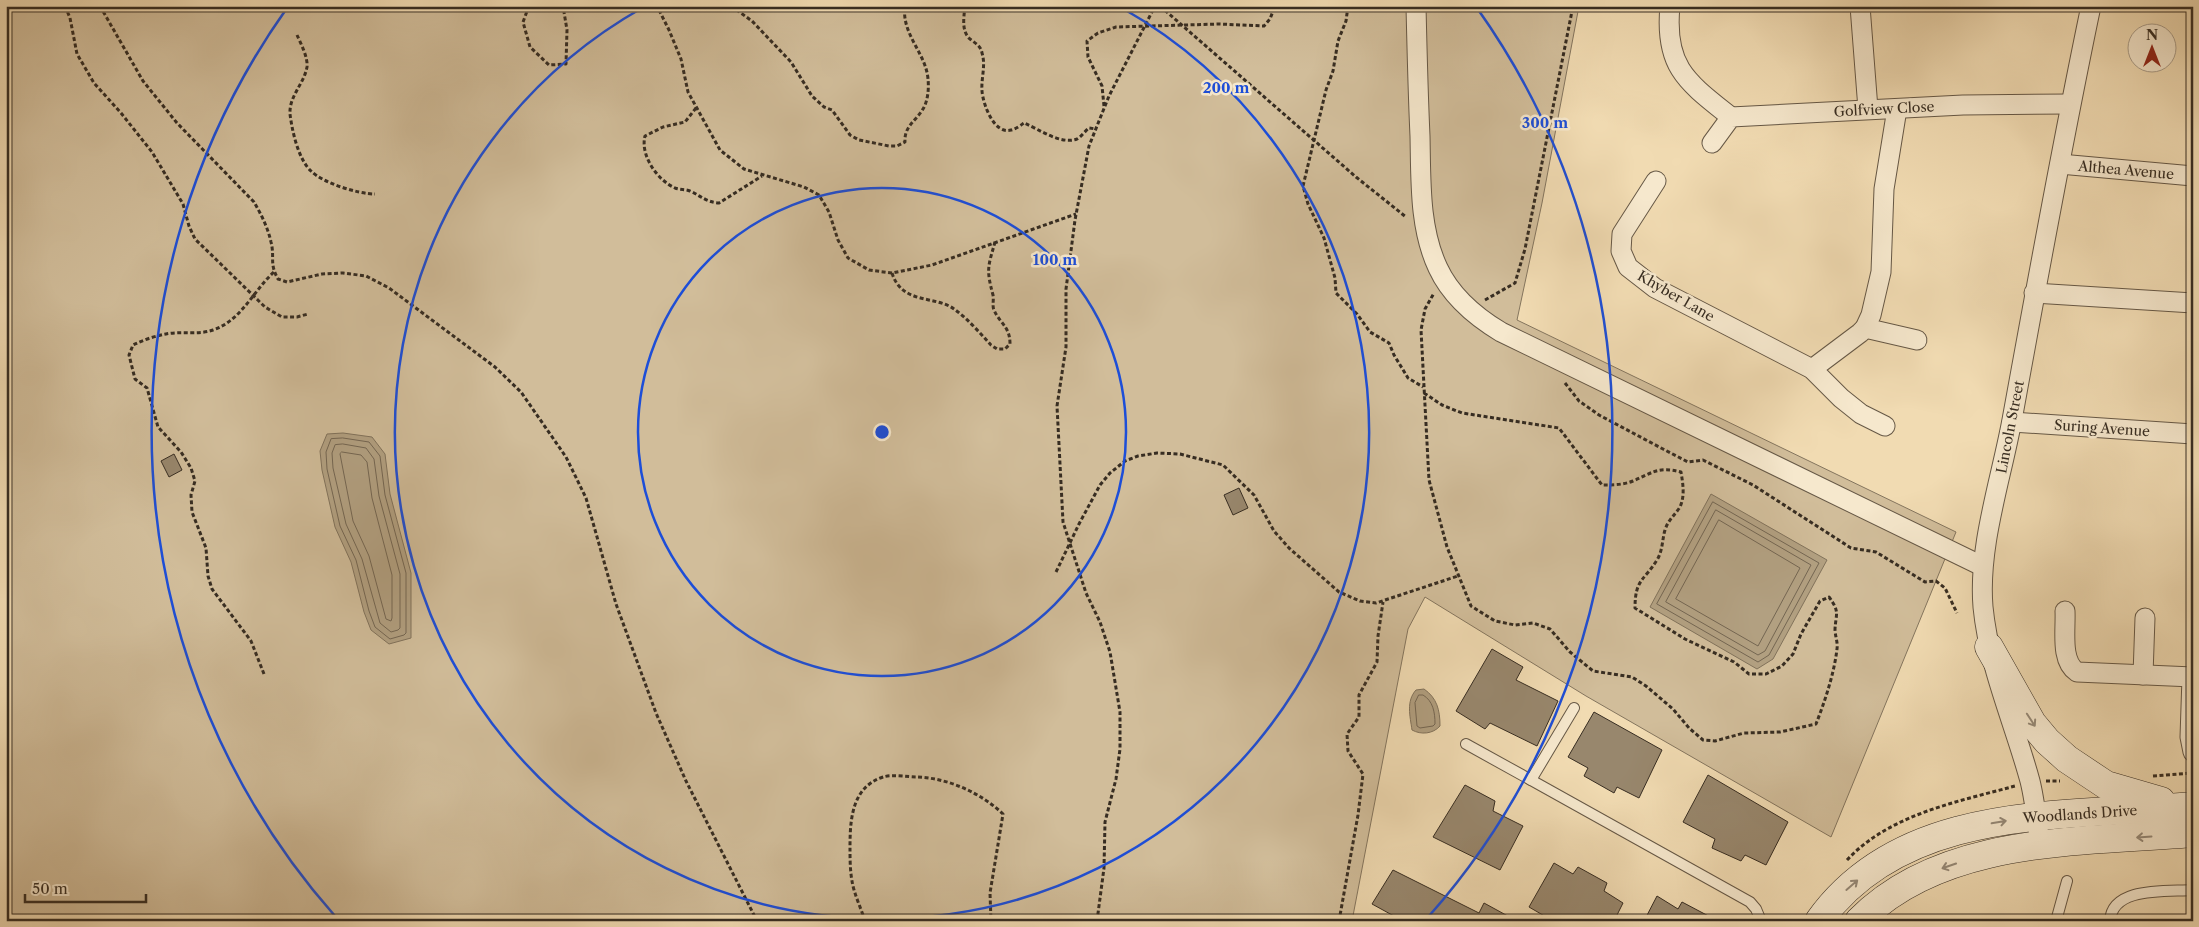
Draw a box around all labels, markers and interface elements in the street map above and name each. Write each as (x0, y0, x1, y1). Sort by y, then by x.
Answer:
north arrow (2126, 22, 2176, 72)
text: N (2146, 26, 2158, 44)
text: 200 m (1203, 78, 1249, 97)
street label: Golfview Close (1833, 97, 1935, 121)
text: 300 m (1522, 113, 1568, 132)
street label: Althea Avenue (2076, 157, 2175, 183)
text: 100 m (1033, 250, 1077, 269)
street label: Khyber Lane (1634, 267, 1718, 325)
street label: Lincoln Street (1992, 379, 2028, 475)
street label: Suring Avenue (2053, 416, 2151, 440)
centre of rings (873, 423, 891, 441)
one-way arrow (2026, 713, 2036, 727)
street label: Woodlands Drive (2021, 801, 2138, 827)
one-way arrow (1991, 816, 2007, 826)
one-way arrow (2136, 832, 2152, 842)
one-way arrow (1942, 862, 1958, 871)
scale bar (25, 872, 146, 904)
text: 50 m (32, 879, 68, 898)
one-way arrow (1845, 880, 1858, 891)

